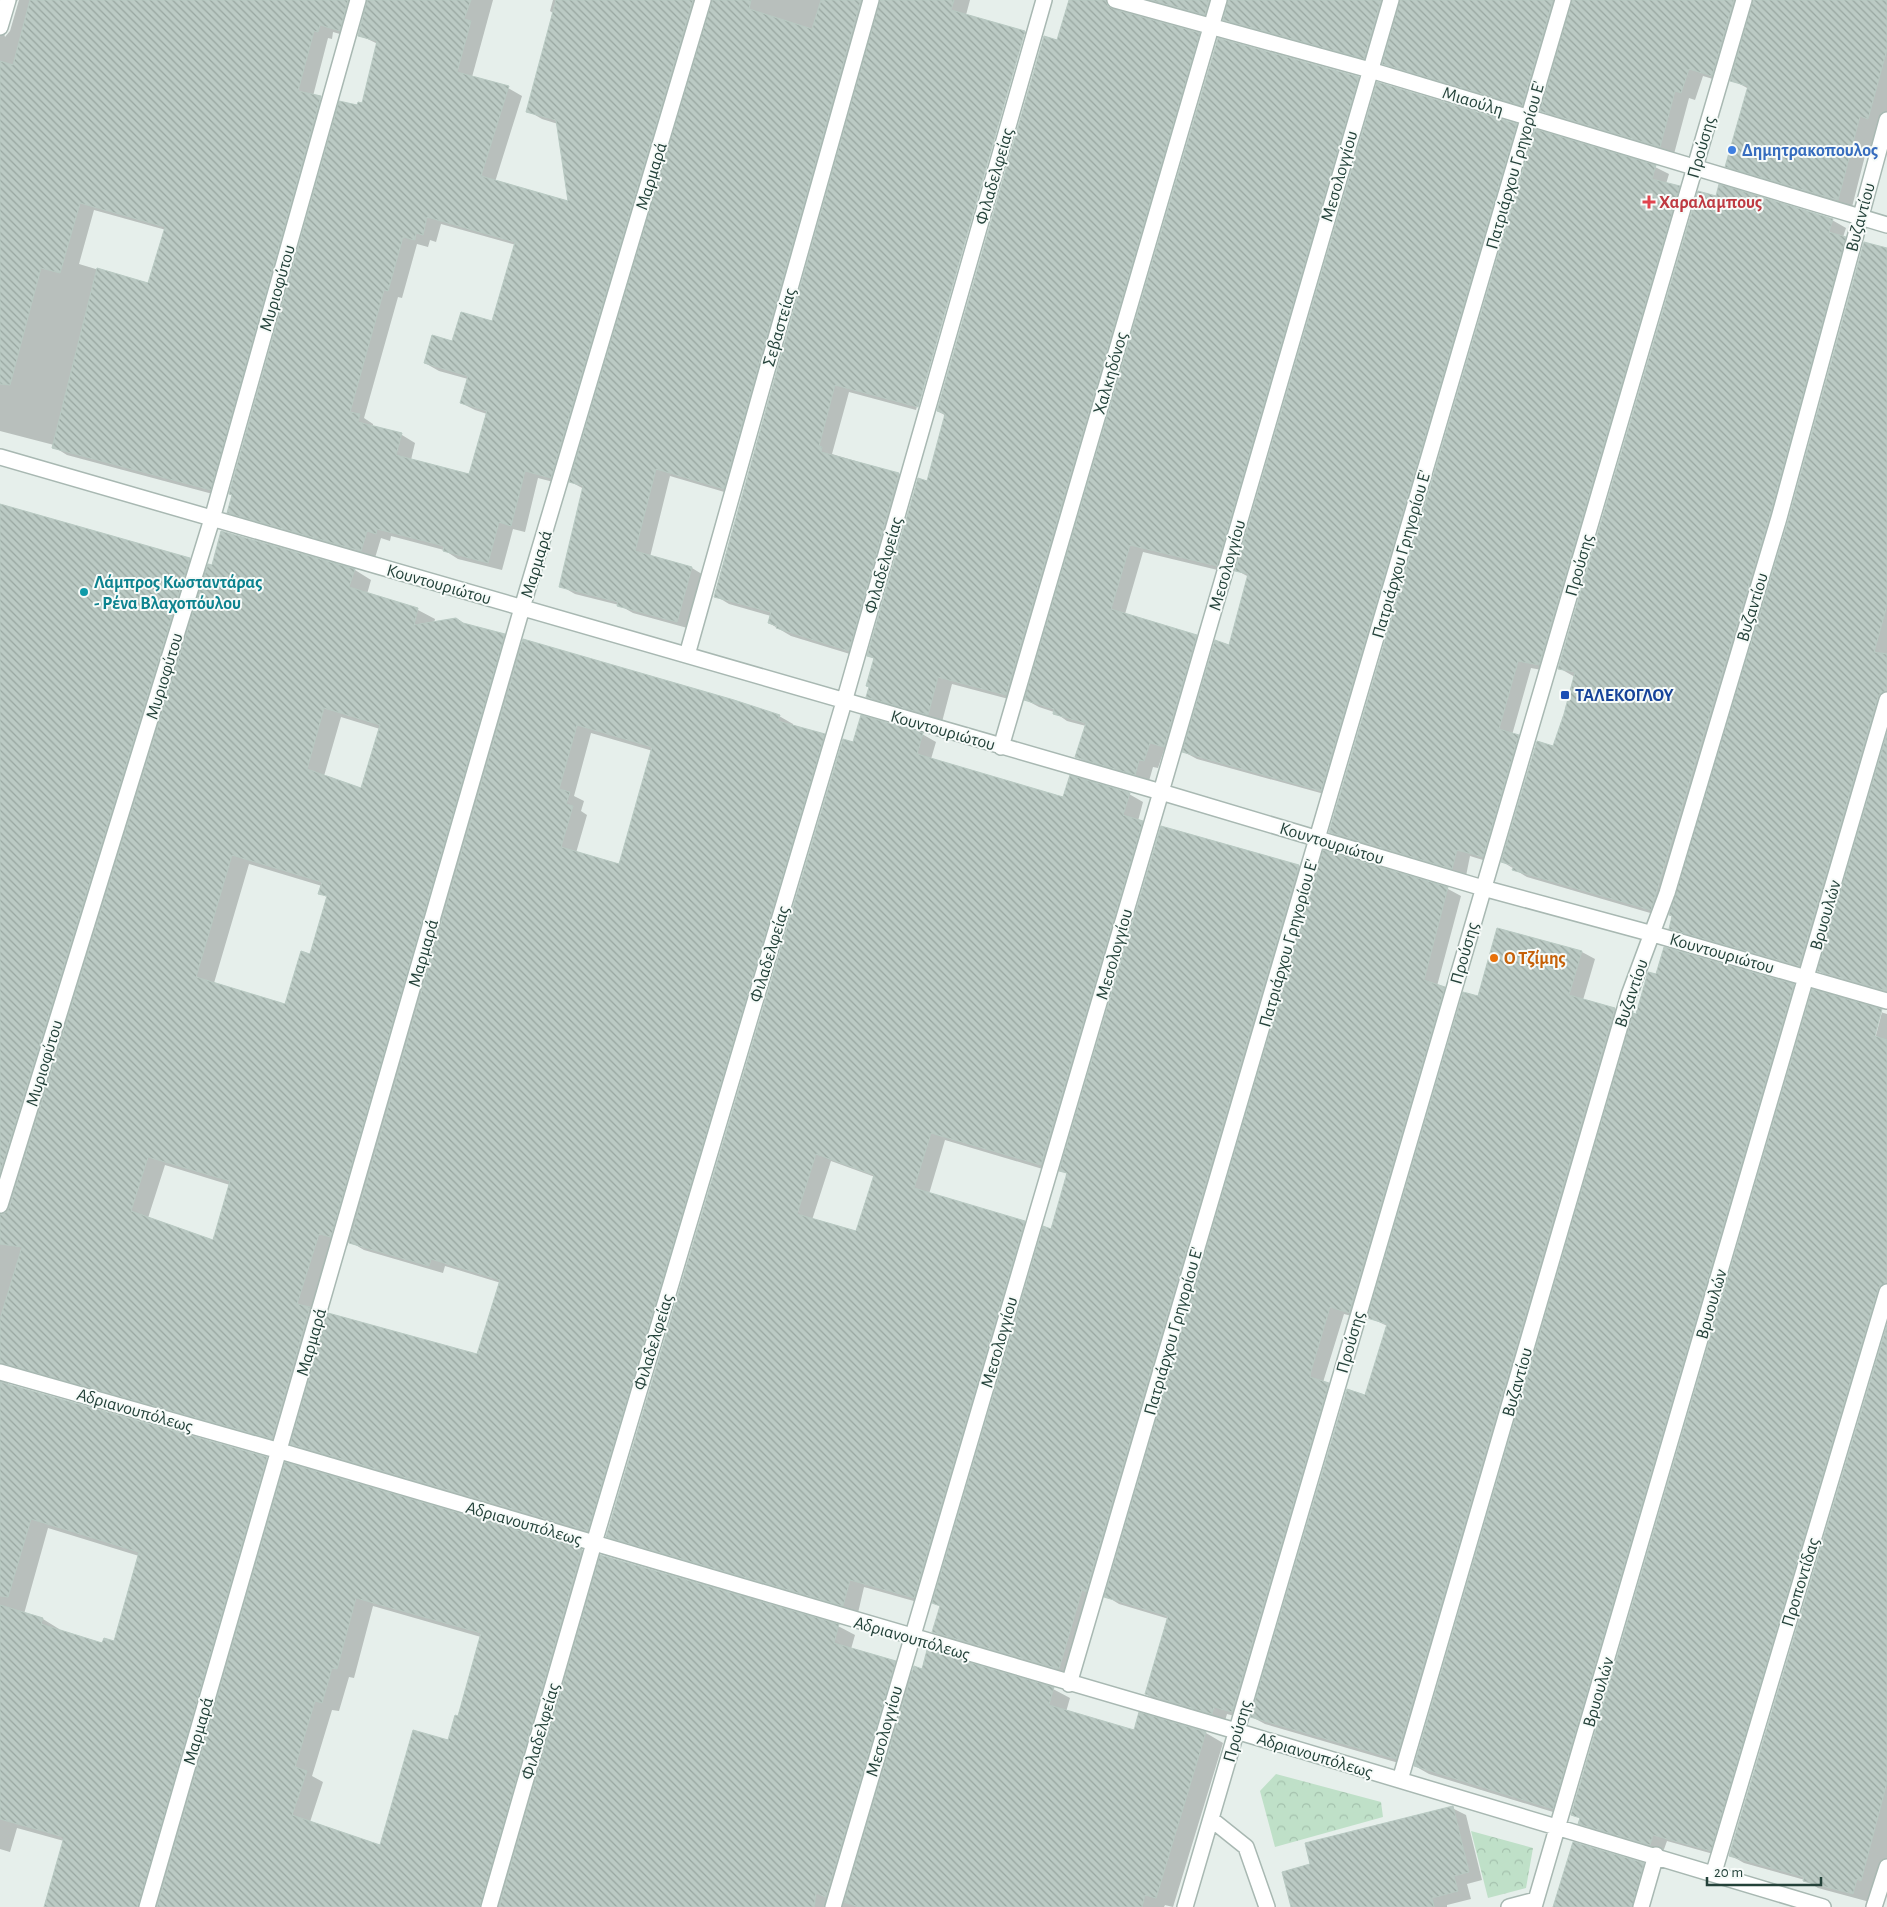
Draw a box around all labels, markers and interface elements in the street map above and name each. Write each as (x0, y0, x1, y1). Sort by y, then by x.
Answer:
street label: Πατριάρχου Γρηγορίου Ε' (1482, 79, 1549, 251)
street label: Μιαούλη (1440, 84, 1505, 120)
street label: Προύσης (1685, 114, 1719, 180)
street label: Φιλαδελφείας (972, 126, 1017, 227)
street label: Μεσολογγίου (1317, 129, 1362, 224)
street label: Μαρμαρά (633, 140, 671, 212)
place label: Δημητρακοπουλος (1742, 142, 1878, 160)
marker: Δημητρακοπουλος (1726, 144, 1738, 156)
street label: Βυζαντίου (1842, 180, 1879, 254)
place label: Χαραλαμπους (1659, 194, 1762, 212)
marker: Χαραλαμπους (1643, 196, 1655, 208)
street label: Μυριοφύτου (257, 243, 299, 334)
street label: Σεβαστείας (759, 286, 800, 369)
street label: Χαλκηδόνος (1091, 330, 1131, 417)
street label: Πατριάρχου Γρηγορίου Ε' (1368, 468, 1435, 640)
street label: Φιλαδελφείας (861, 515, 906, 616)
street label: Μεσολογγίου (1205, 518, 1250, 613)
street label: Μαρμαρά (518, 528, 556, 600)
street label: Προύσης (1563, 532, 1597, 598)
street label: Κουντουριώτου (384, 561, 493, 609)
street label: Βυζαντίου (1733, 570, 1772, 644)
place label: Λάμπρος Κωσταντάρας - Ρένα Βλαχοπόυλου (94, 573, 262, 613)
marker: Λάμπρος Κωσταντάρας - Ρένα Βλαχοπόυλου (78, 586, 90, 598)
street label: Μυριοφύτου (143, 631, 187, 722)
place label: ΤΑΛΕΚΟΓΛΟΥ (1575, 687, 1674, 705)
marker: ΤΑΛΕΚΟΓΛΟΥ (1559, 689, 1571, 701)
street label: Κουντουριώτου (888, 707, 997, 755)
street label: Κουντουριώτου (1277, 820, 1386, 868)
street label: Πατριάρχου Γρηγορίου Ε' (1255, 857, 1322, 1029)
street label: Βρυουλών (1807, 878, 1845, 952)
street label: Φιλαδελφείας (746, 904, 793, 1005)
street label: Μεσολογγίου (1092, 907, 1137, 1002)
street label: Μαρμαρά (406, 917, 442, 989)
street label: Προύσης (1448, 920, 1482, 986)
street label: Κουντουριώτου (1667, 930, 1776, 978)
place label: Ο Τζίμης (1504, 949, 1566, 968)
marker: Ο Τζίμης (1488, 952, 1500, 964)
street label: Βυζαντίου (1611, 957, 1652, 1030)
street label: Μυριοφύτου (23, 1018, 67, 1109)
street label: Πατριάρχου Γρηγορίου Ε' (1140, 1245, 1207, 1417)
street label: Βρυουλών (1693, 1267, 1731, 1341)
street label: Φιλαδελφείας (630, 1292, 677, 1393)
street label: Μεσολογγίου (977, 1295, 1022, 1390)
street label: Μαρμαρά (294, 1306, 330, 1378)
street label: Προύσης (1334, 1309, 1368, 1375)
street label: Βυζαντίου (1499, 1345, 1536, 1419)
street label: Αδριανουπόλεως (75, 1386, 195, 1436)
street label: Αδριανουπόλεως (464, 1499, 584, 1549)
street label: Προποντίδας (1778, 1535, 1823, 1629)
street label: Αδριανουπόλεως (852, 1614, 972, 1664)
street label: Βρυουλών (1580, 1655, 1618, 1729)
street label: Φιλαδελφείας (518, 1681, 563, 1782)
street label: Μεσολογγίου (862, 1684, 907, 1779)
street label: Μαρμαρά (181, 1695, 217, 1767)
street label: Προύσης (1221, 1698, 1255, 1764)
street label: Αδριανουπόλεως (1255, 1730, 1375, 1782)
scale bar (1707, 1854, 1821, 1886)
text: 20 m (1714, 1865, 1743, 1880)

